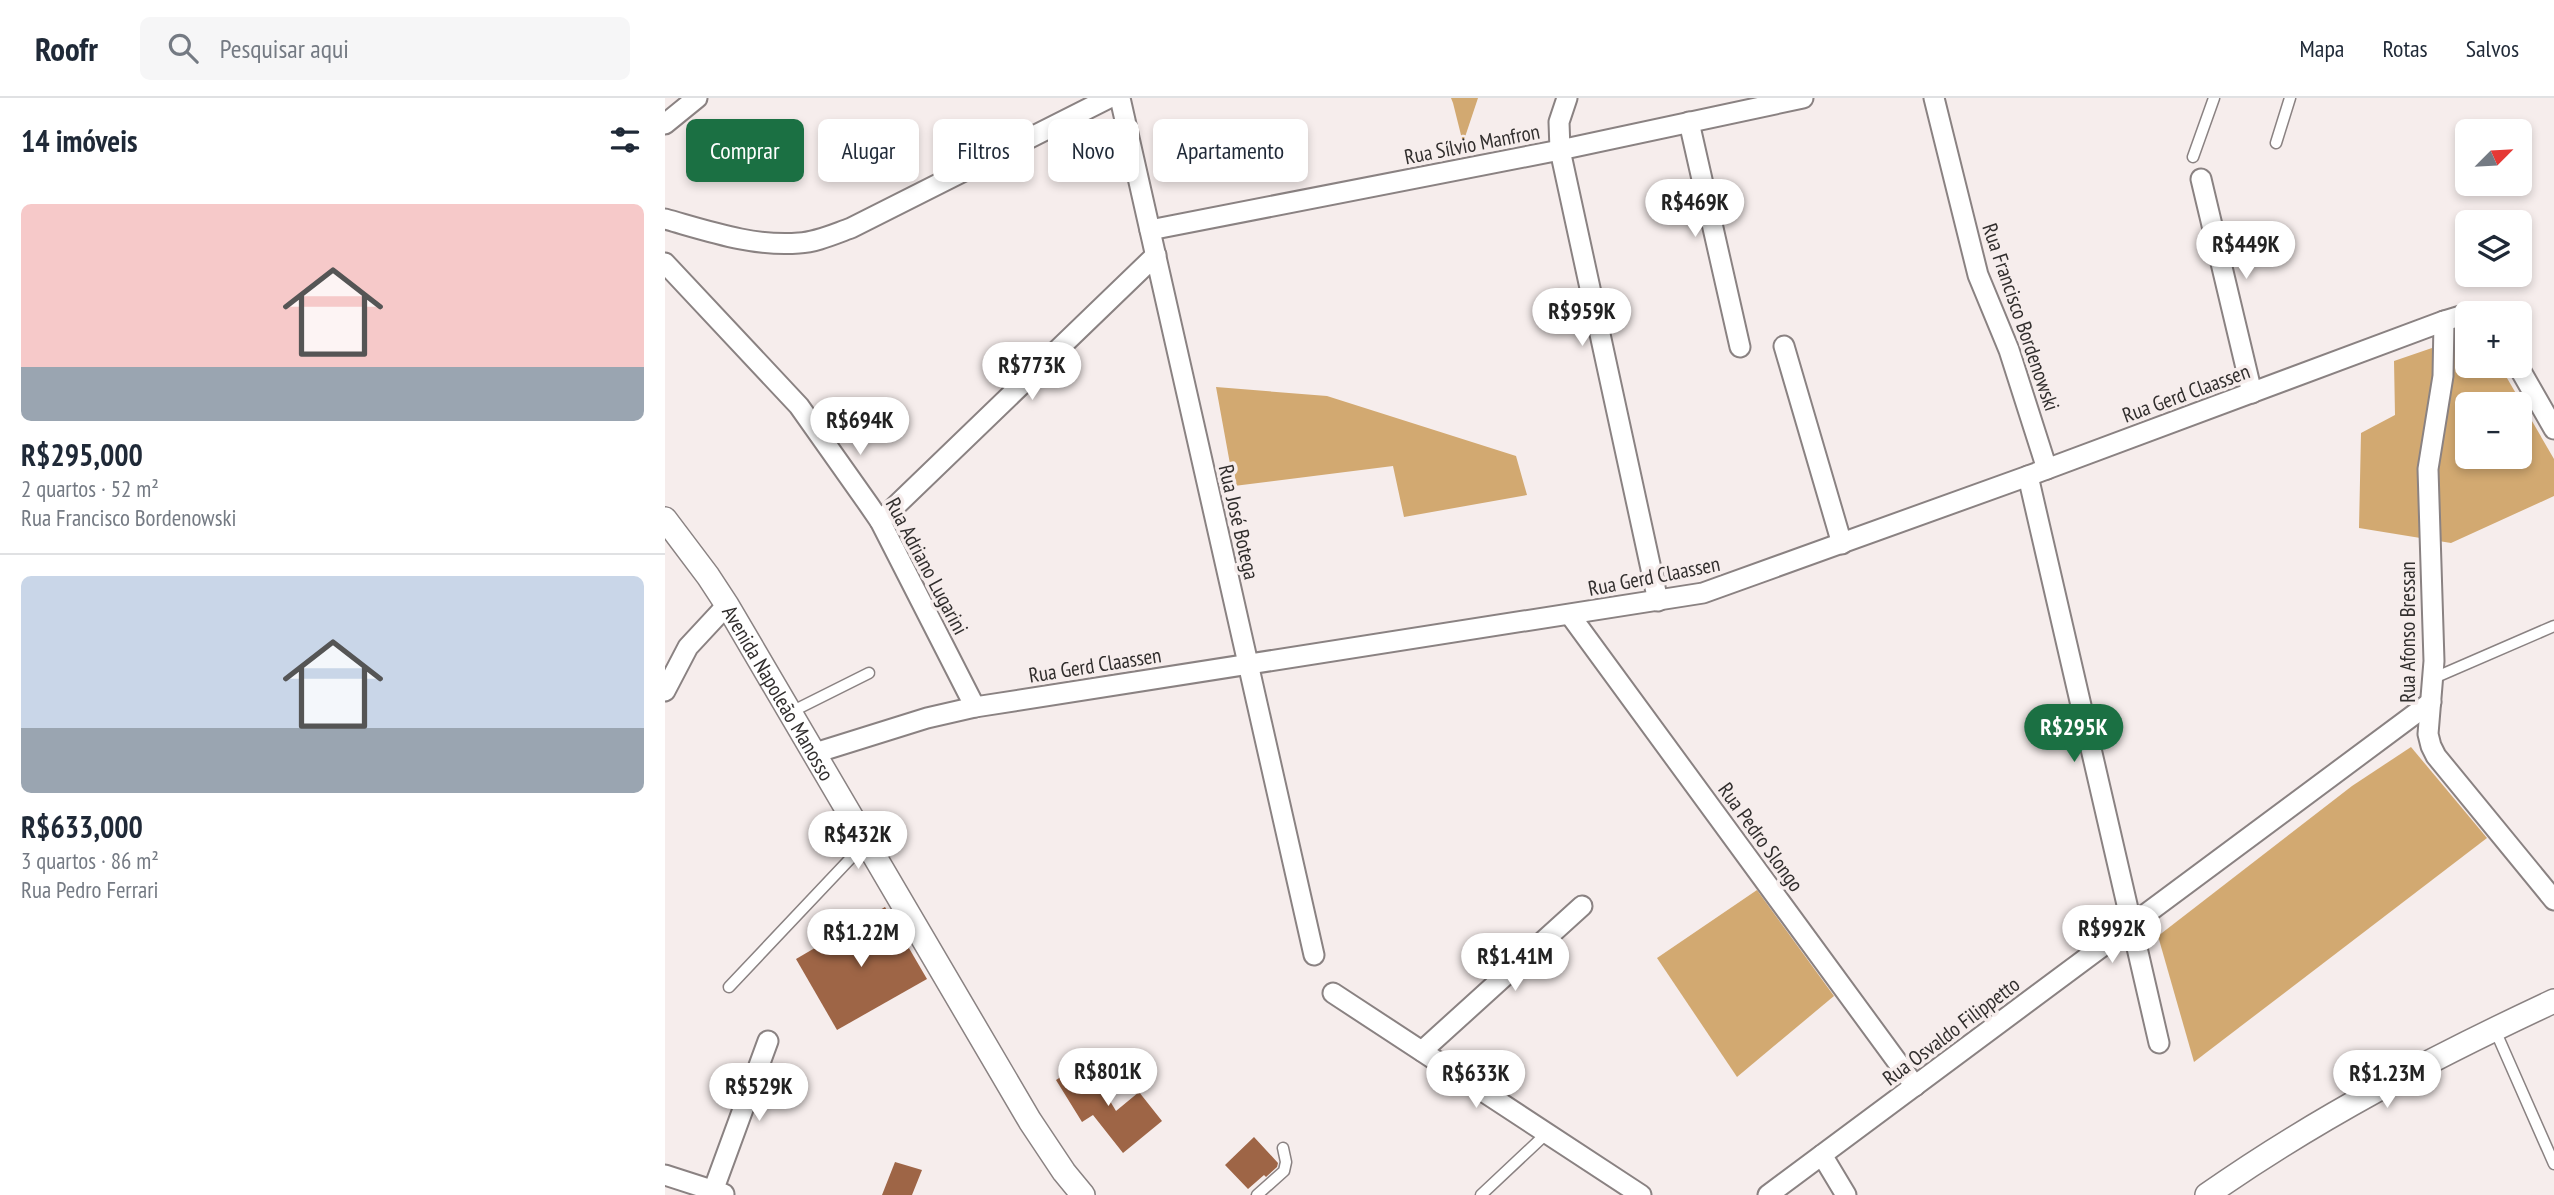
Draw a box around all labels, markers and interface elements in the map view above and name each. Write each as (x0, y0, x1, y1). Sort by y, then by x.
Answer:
search box (140, 17, 630, 80)
text: Roofr (35, 27, 98, 70)
icon: search (164, 29, 202, 67)
text: Pesquisar aqui (220, 32, 349, 65)
text: Mapa (2300, 33, 2344, 64)
text: Rotas (2382, 33, 2428, 64)
text: Salvos (2466, 33, 2519, 64)
street label: Rua Sílvio Manfron (1402, 118, 1542, 170)
chip: Comprar (686, 119, 804, 182)
chip: Alugar (818, 119, 919, 182)
chip: Filtros (933, 119, 1034, 182)
chip: Novo (1048, 119, 1139, 182)
chip: Apartamento (1153, 119, 1308, 182)
north arrow (2455, 119, 2532, 196)
map controls (2455, 119, 2532, 469)
text: 14 imóveis (21, 121, 137, 160)
icon: filters (606, 121, 644, 159)
pin: R$469K (1638, 180, 1752, 239)
text: R$469K (1661, 187, 1729, 216)
button: layers (2455, 210, 2532, 287)
street label: Rua Francisco Bordenowski (1976, 220, 2066, 414)
pin: R$449K (2189, 222, 2303, 281)
text: R$449K (2212, 229, 2280, 258)
icon: home (270, 249, 396, 375)
pin: R$959K (1525, 288, 1639, 348)
text: R$959K (1548, 296, 1616, 325)
button: + (2455, 301, 2532, 378)
pin: R$773K (975, 342, 1089, 402)
text: R$773K (998, 350, 1066, 379)
street label: Rua Gerd Claassen (2119, 357, 2253, 429)
button: − (2455, 392, 2532, 469)
pin: R$694K (803, 398, 917, 457)
text: R$694K (826, 405, 894, 434)
text: R$295,000 (21, 435, 143, 474)
street label: Rua José Botega (1213, 462, 1265, 582)
text: 2 quartos · 52 m² (21, 474, 159, 503)
street label: Rua Adriano Lugarini (880, 493, 974, 639)
text: Rua Francisco Bordenowski (21, 503, 236, 532)
street label: Rua Gerd Claassen (1586, 550, 1722, 602)
street label: Rua Afonso Bressan (2394, 561, 2421, 703)
street label: Avenida Napoleão Manosso (717, 600, 841, 785)
icon: home (270, 621, 396, 747)
street label: Rua Gerd Claassen (1027, 641, 1163, 689)
pin: R$295K (2017, 704, 2131, 764)
text: R$295K (2040, 712, 2108, 741)
street label: Rua Pedro Slongo (1712, 777, 1810, 897)
text: R$633,000 (21, 807, 143, 846)
pin: R$432K (801, 812, 915, 871)
text: R$432K (824, 819, 892, 848)
text: 3 quartos · 86 m² (21, 846, 159, 875)
text: Rua Pedro Ferrari (21, 875, 158, 904)
pin: R$992K (2055, 906, 2169, 965)
pin: R$1.22M (796, 910, 926, 969)
text: R$992K (2078, 913, 2146, 942)
text: R$1.22M (823, 917, 899, 946)
pin: R$1.41M (1450, 934, 1580, 993)
text: R$1.41M (1477, 941, 1553, 970)
street label: Rua Osvaldo Filippetto (1877, 971, 2025, 1091)
pin: R$801K (1051, 1048, 1165, 1108)
pin: R$633K (1419, 1051, 1533, 1110)
pin: R$1.23M (2322, 1051, 2452, 1110)
text: R$801K (1074, 1056, 1142, 1085)
text: R$633K (1442, 1058, 1510, 1087)
text: R$1.23M (2349, 1058, 2425, 1087)
pin: R$529K (702, 1063, 816, 1123)
text: R$529K (725, 1071, 793, 1100)

